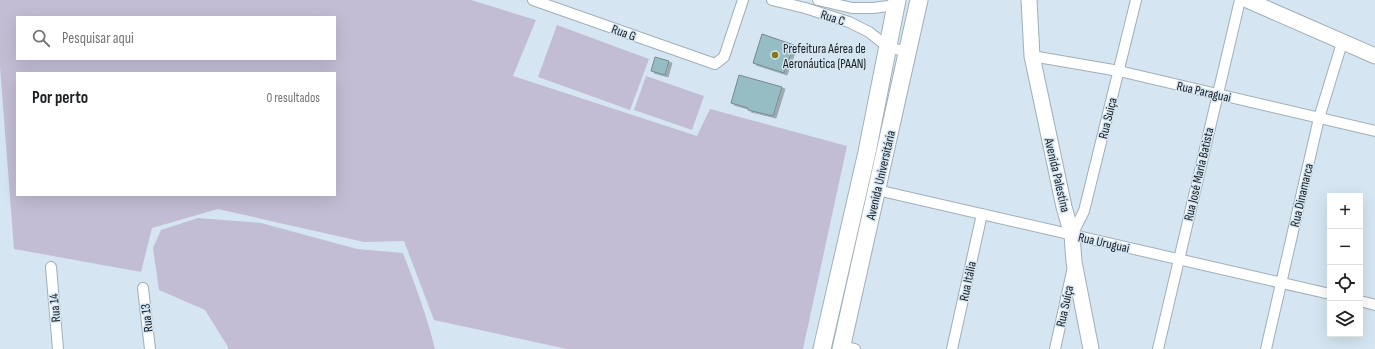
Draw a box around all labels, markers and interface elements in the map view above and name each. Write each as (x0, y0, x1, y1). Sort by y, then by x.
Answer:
street label: Rua C (818, 7, 847, 29)
search box (16, 16, 336, 60)
street label: Rua G (609, 21, 638, 45)
icon: search (30, 27, 52, 49)
text: Pesquisar aqui (62, 29, 134, 48)
place label: Prefeitura Aérea de Aeronáutica (PAAN) (782, 41, 866, 72)
marker: Prefeitura Aérea de Aeronáutica (PAAN) (770, 50, 780, 60)
street label: Rua Paraguai (1175, 78, 1233, 106)
text: Por perto (32, 88, 88, 108)
text: 0 resultados (266, 90, 320, 106)
street label: Rua Suiça (1095, 96, 1121, 141)
street label: Rua José Maria Batista (1180, 126, 1217, 222)
street label: Avenida Universitária (863, 129, 899, 222)
street label: Avenida Palestina (1040, 136, 1073, 214)
street label: Rua Dinamarca (1287, 162, 1317, 229)
map controls (1327, 193, 1363, 337)
button: + (1327, 193, 1363, 229)
street label: Rua Uruguai (1077, 229, 1131, 257)
button: − (1327, 229, 1363, 265)
street label: Rua Itália (956, 260, 980, 303)
button: locate (1327, 265, 1363, 301)
street label: Rua Suíça (1053, 284, 1077, 328)
street label: Rua 14 (46, 292, 64, 323)
button: layers (1327, 301, 1363, 337)
street label: Rua 13 (137, 303, 157, 333)

